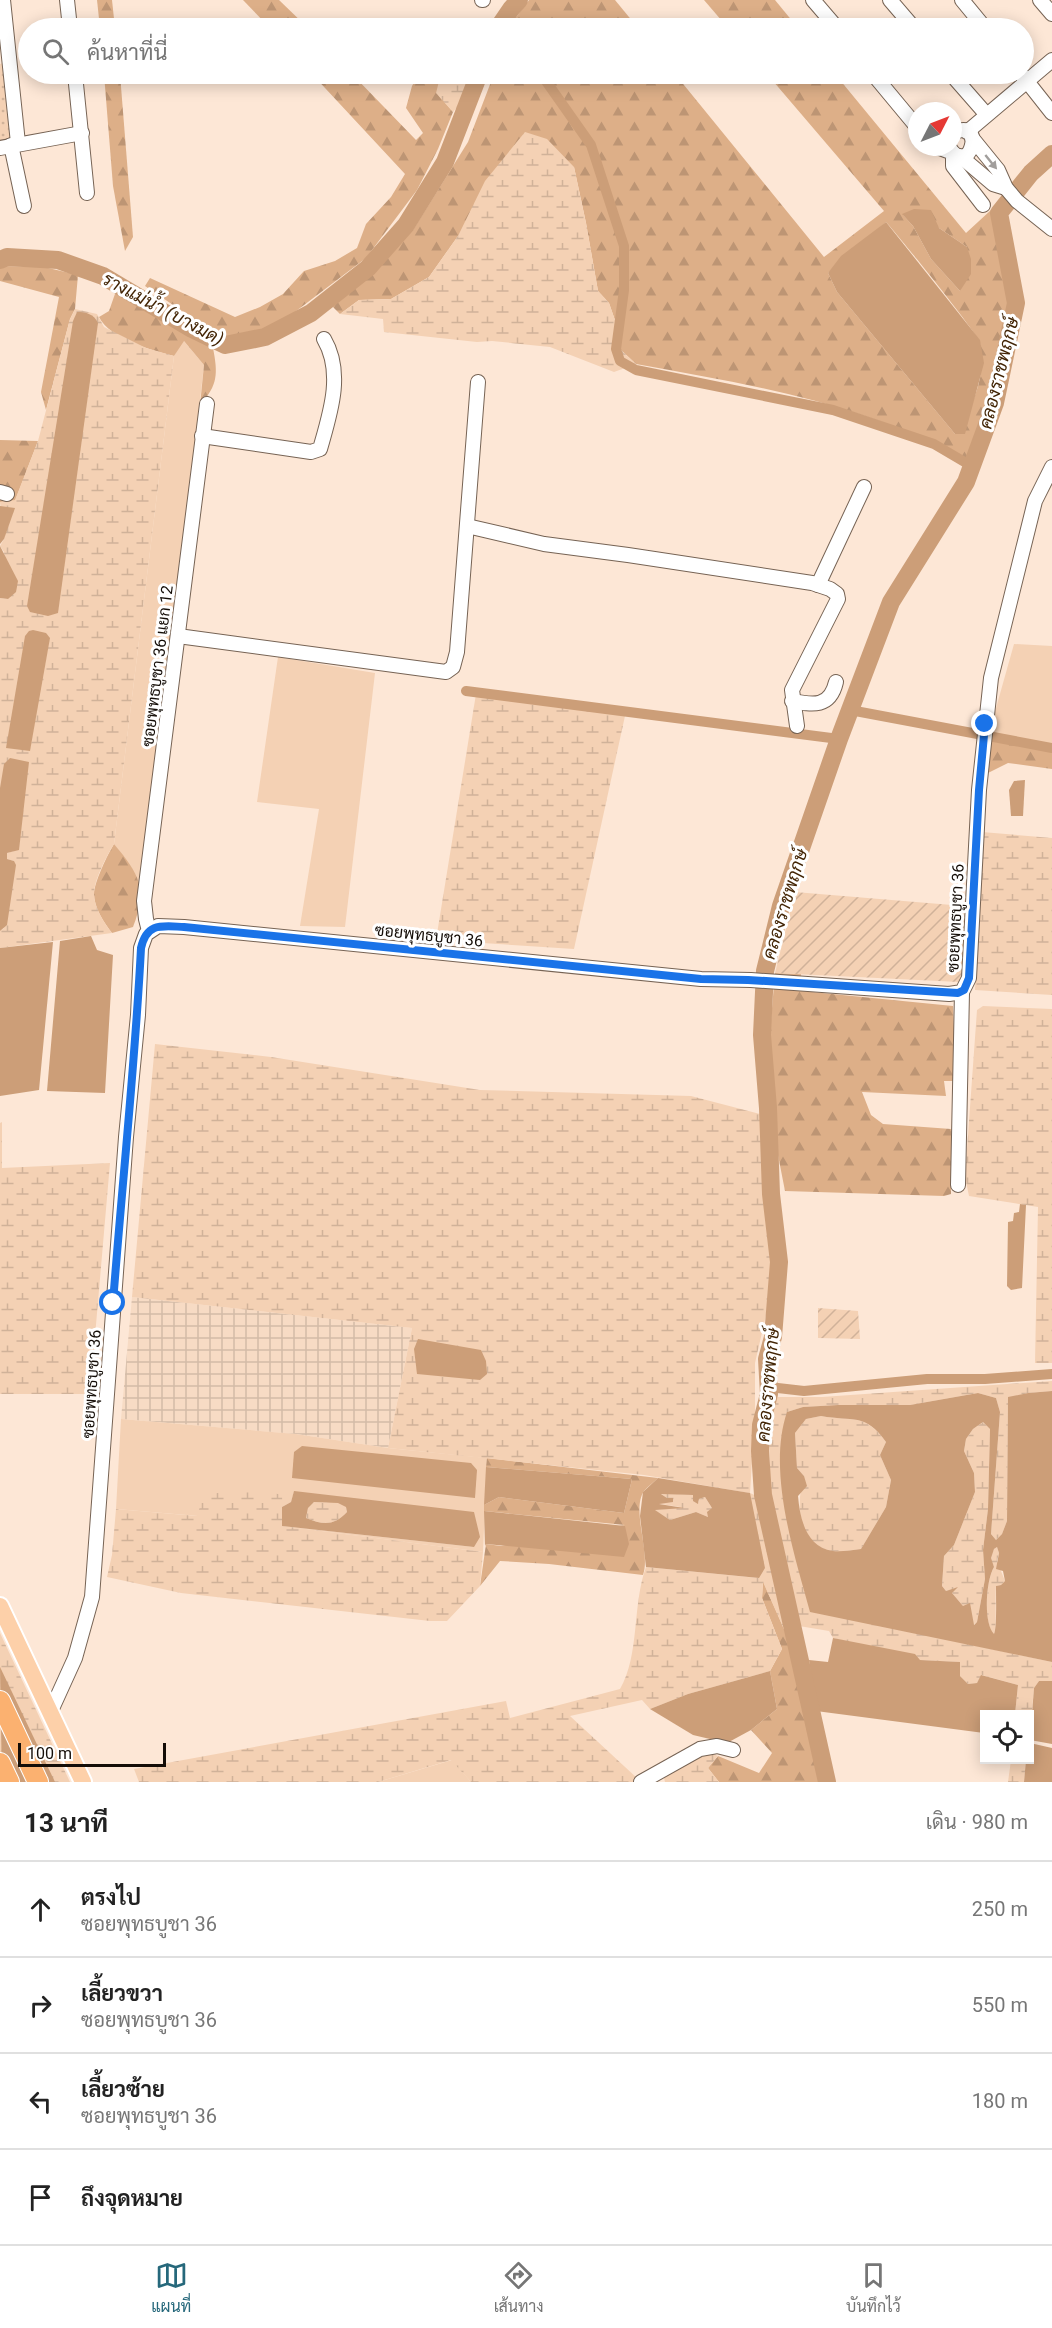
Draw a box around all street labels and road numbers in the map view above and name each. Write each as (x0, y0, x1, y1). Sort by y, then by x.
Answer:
street label: ซอยพุทธบูชา 36 แยก 12 (138, 584, 179, 748)
street label: ซอยพุทธบูชา 36 (943, 863, 970, 973)
street label: ซอยพุทธบูชา 36 (374, 920, 484, 953)
street label: ซอยพุทธบูชา 36 (78, 1329, 107, 1439)

